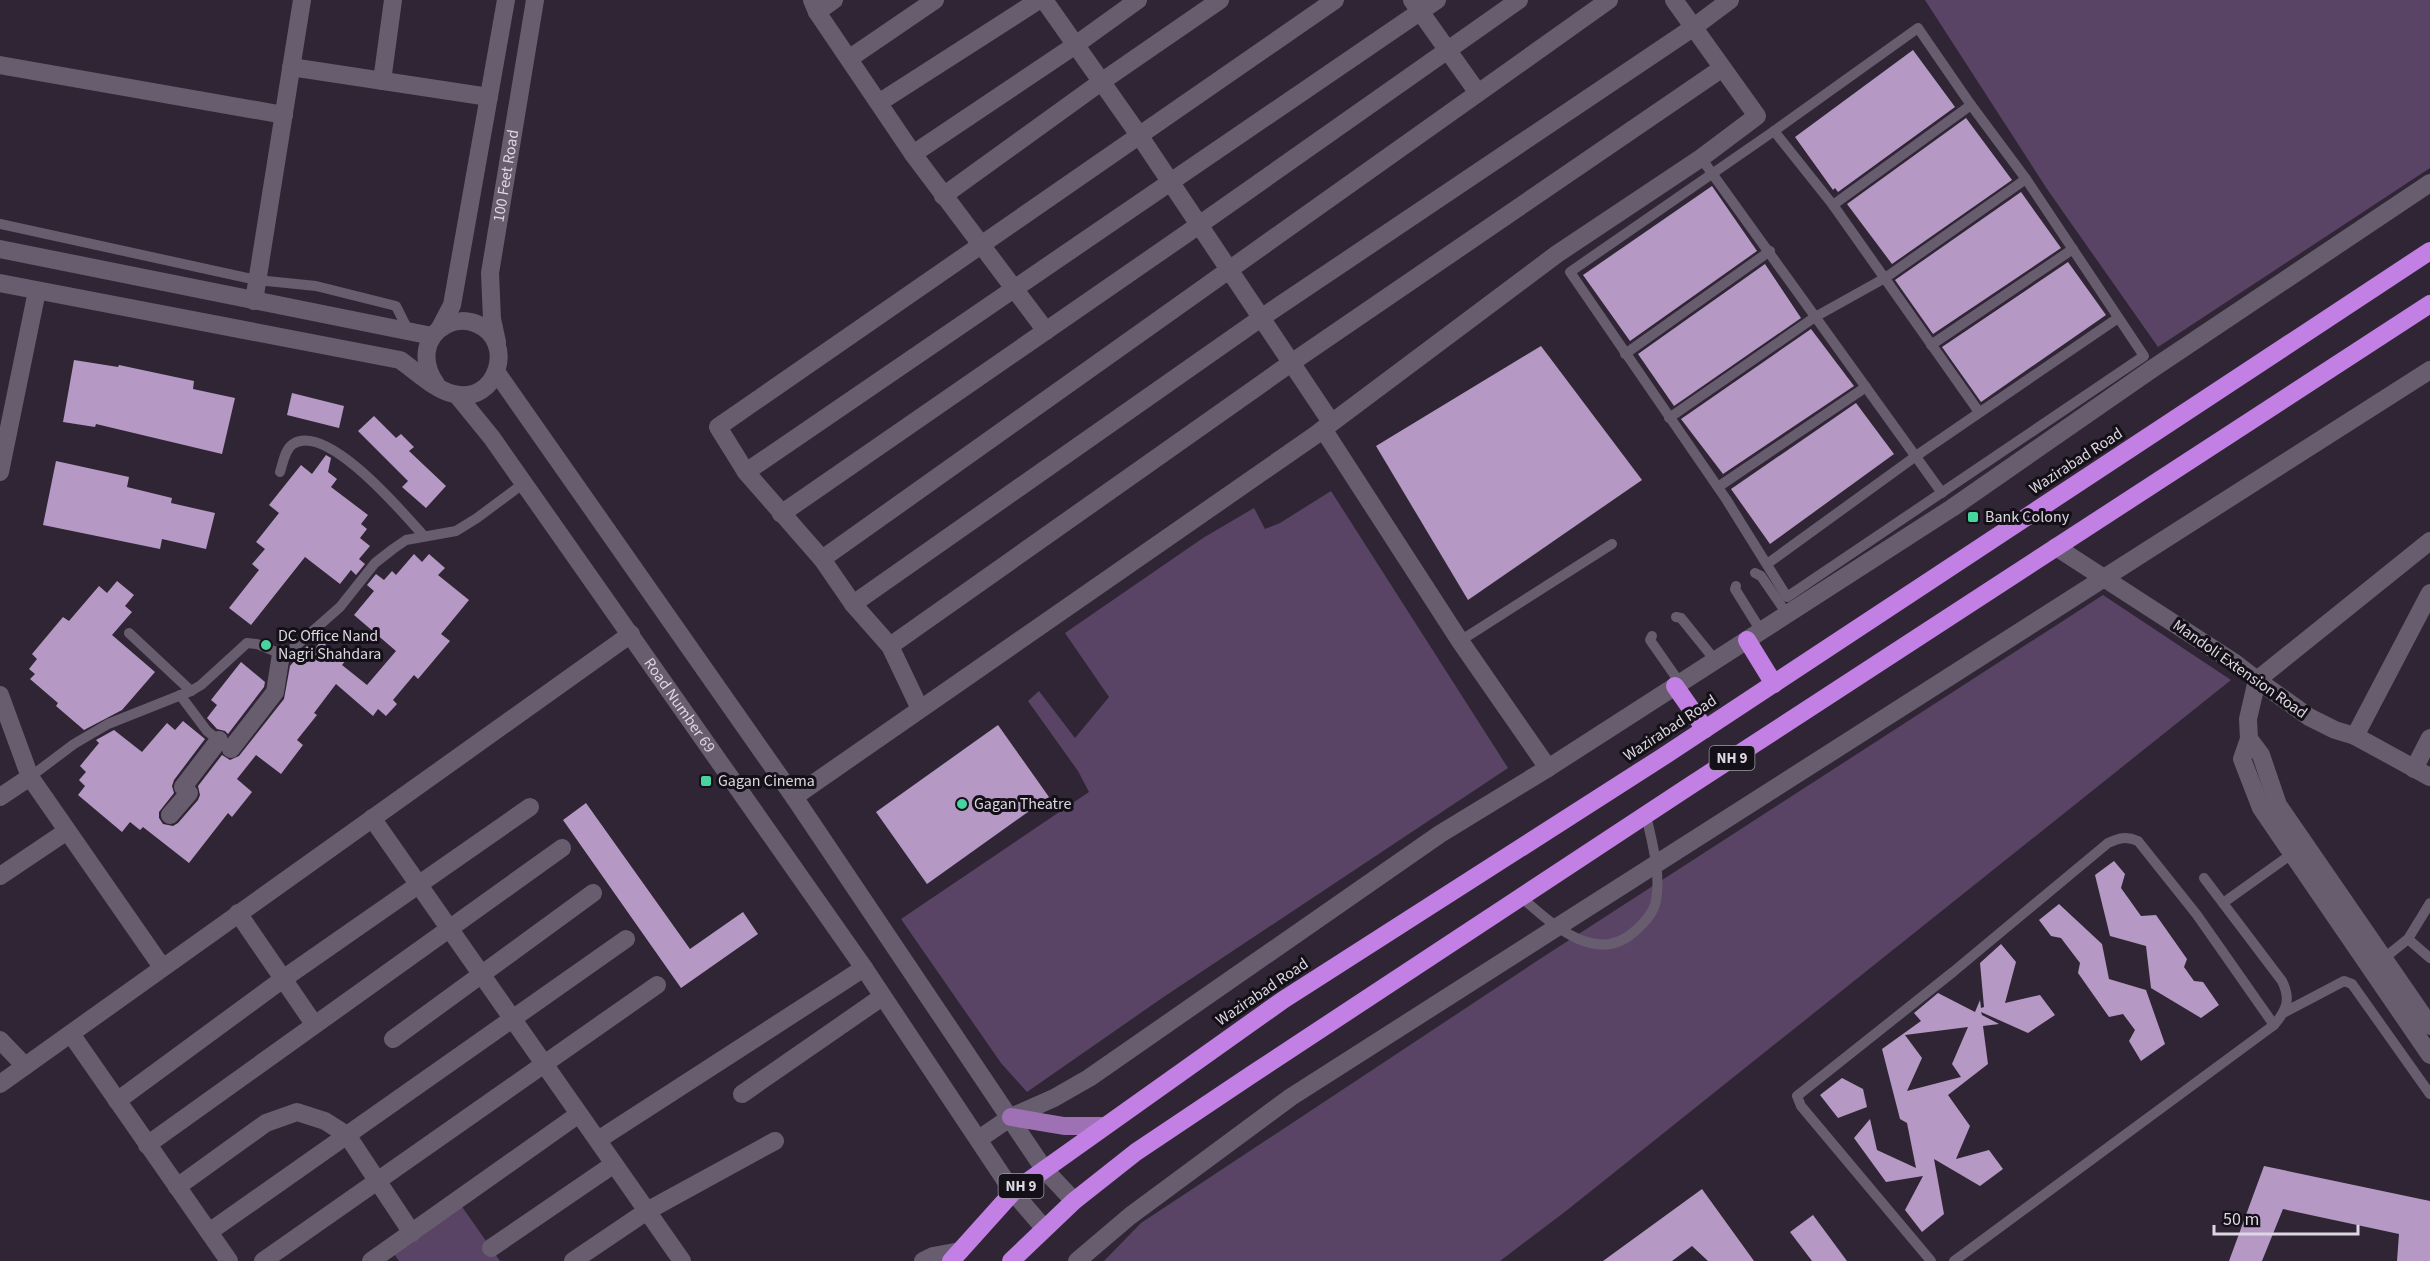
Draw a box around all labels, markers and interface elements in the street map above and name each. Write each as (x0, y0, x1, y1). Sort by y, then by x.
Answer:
street label: 100 Feet Road (488, 128, 524, 224)
street label: Wazirabad Road (2025, 423, 2127, 499)
place label: Bank Colony (1985, 506, 2070, 528)
marker: Bank Colony (1966, 510, 1980, 524)
street label: Mandoli Extension Road (2168, 614, 2312, 724)
place label: DC Office Nand Nagri Shahdara (278, 625, 381, 665)
marker: DC Office Nand Nagri Shahdara (259, 638, 273, 652)
street label: Road Number 69 (639, 653, 721, 757)
street label: Wazirabad Road (1619, 690, 1721, 766)
road number: NH 9 (1710, 746, 1754, 770)
place label: Gagan Cinema (718, 770, 815, 792)
marker: Gagan Cinema (699, 774, 713, 788)
place label: Gagan Theatre (974, 793, 1071, 815)
marker: Gagan Theatre (955, 797, 969, 811)
street label: Wazirabad Road (1211, 953, 1313, 1031)
road number: NH 9 (998, 1174, 1044, 1198)
scale bar (2214, 1198, 2358, 1236)
text: 50 m (2223, 1207, 2259, 1232)

